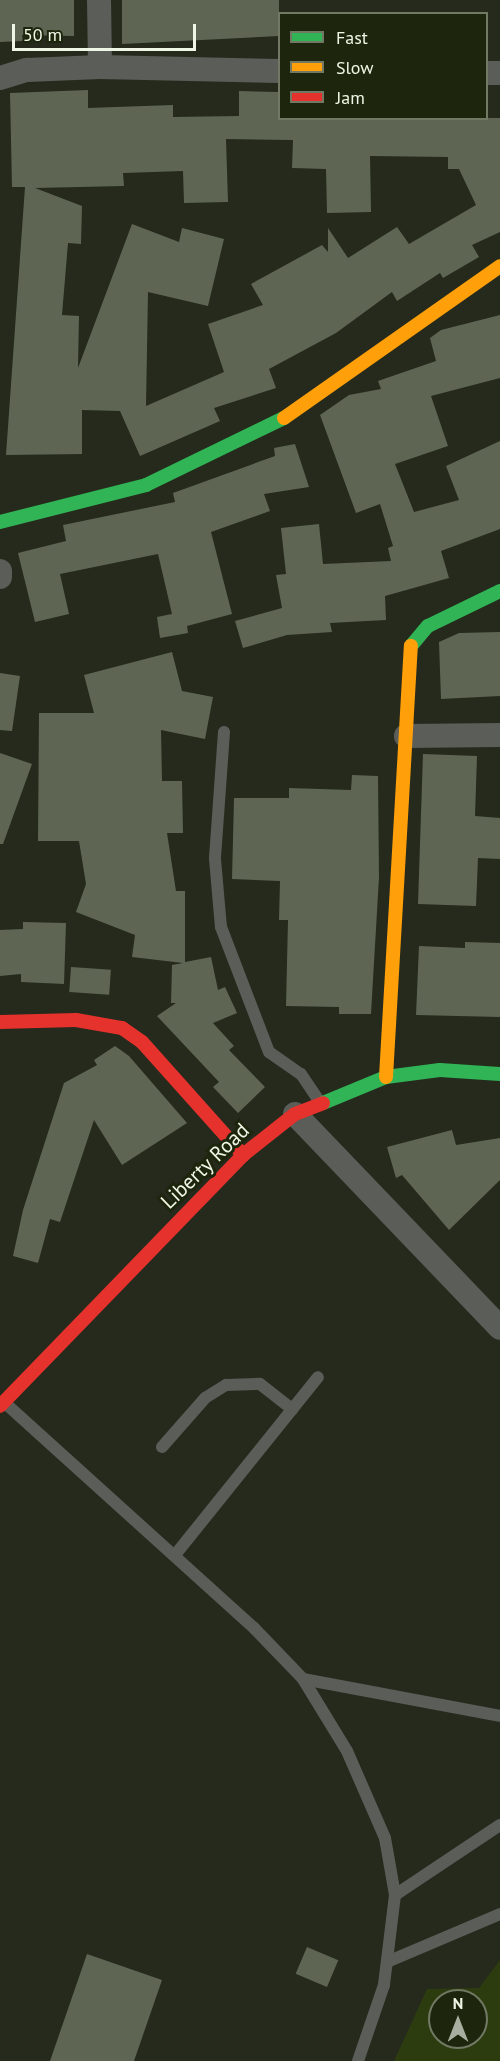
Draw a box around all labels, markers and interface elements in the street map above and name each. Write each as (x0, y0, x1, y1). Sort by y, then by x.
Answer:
scale bar (15, 12, 200, 50)
legend (278, 12, 488, 120)
text: 50 m (23, 23, 62, 46)
text: Fast (336, 26, 368, 49)
text: Slow (336, 56, 374, 79)
text: Jam (336, 86, 365, 109)
street label: Liberty Road (156, 1118, 254, 1214)
north arrow (428, 1989, 488, 2049)
text: N (453, 1993, 463, 2013)

